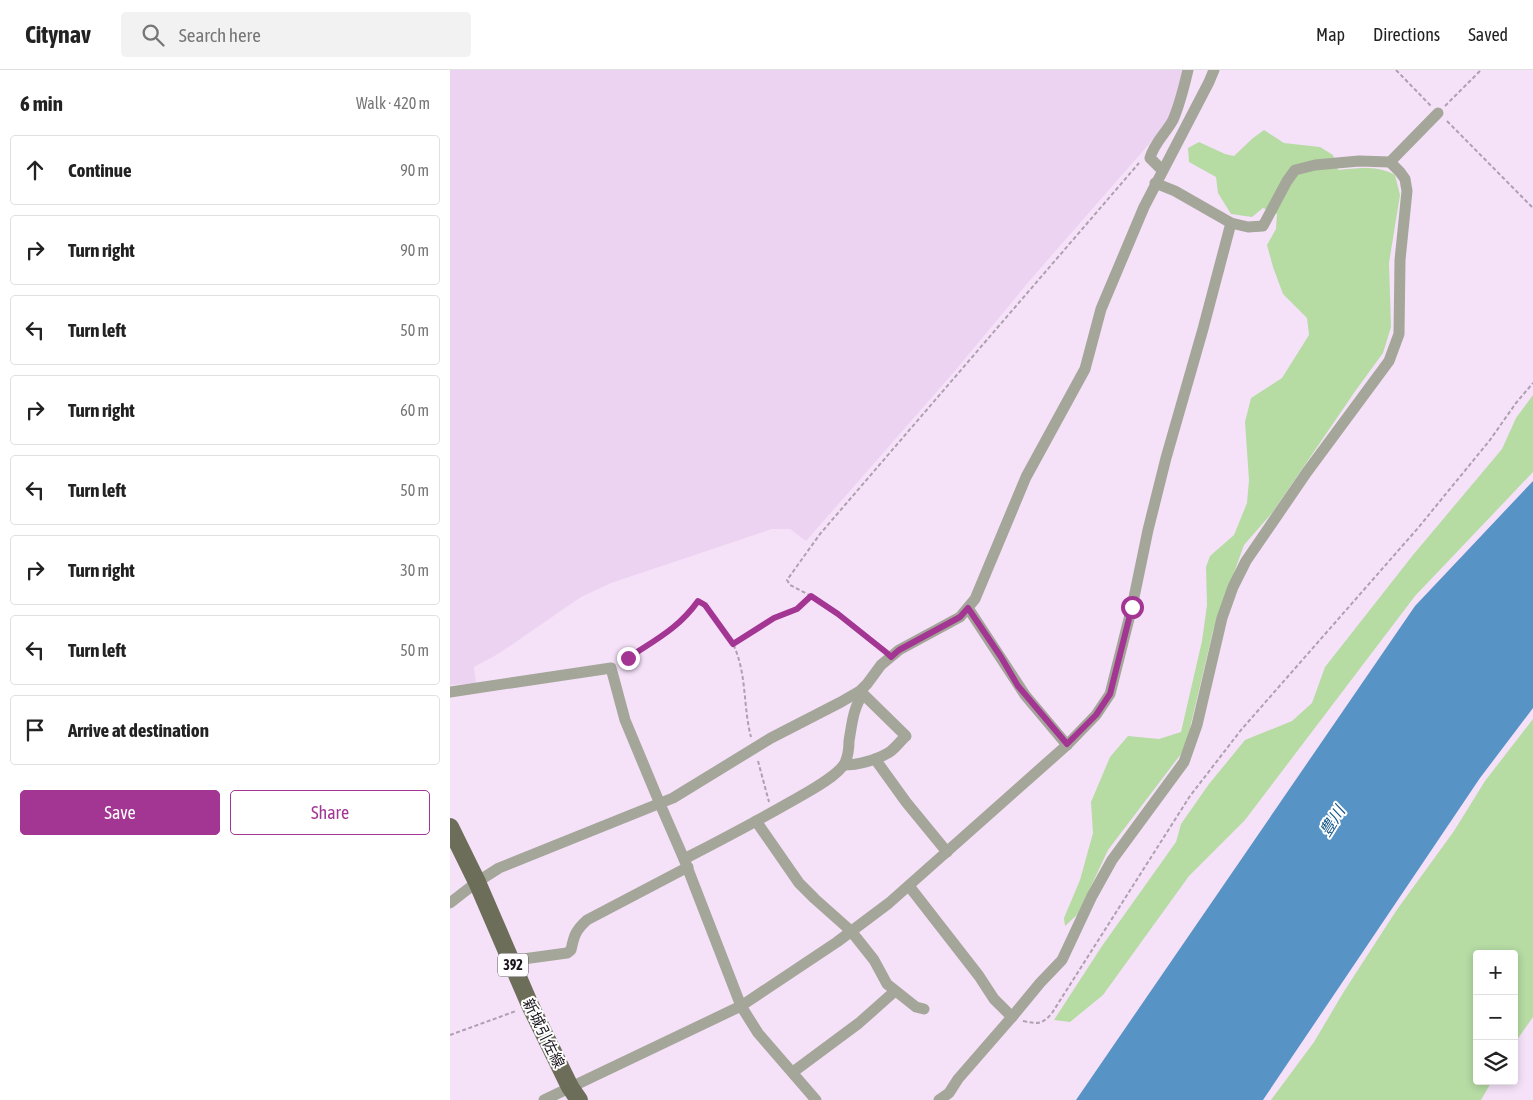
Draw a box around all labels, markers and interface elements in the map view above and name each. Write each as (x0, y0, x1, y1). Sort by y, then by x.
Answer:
search box (121, 12, 471, 57)
text: Citynav (25, 21, 91, 48)
icon: search (139, 21, 167, 49)
text: Search here (179, 24, 261, 46)
text: Map (1316, 24, 1345, 45)
text: Directions (1373, 24, 1440, 45)
text: Saved (1468, 24, 1508, 45)
text: 6 min (20, 91, 63, 115)
text: Walk · 420 m (356, 94, 430, 112)
icon: ahead (21, 156, 49, 184)
text: Continue (68, 159, 132, 181)
text: 90 m (400, 161, 429, 179)
icon: right (21, 236, 49, 264)
text: Turn right (68, 239, 135, 261)
text: 90 m (400, 241, 429, 259)
icon: left (21, 316, 49, 344)
text: Turn left (68, 319, 126, 341)
text: 50 m (400, 321, 429, 339)
icon: right (21, 396, 49, 424)
text: Turn right (68, 399, 135, 421)
text: 60 m (400, 401, 429, 419)
icon: left (21, 476, 49, 504)
text: Turn left (68, 479, 126, 501)
text: 50 m (400, 481, 429, 499)
icon: right (21, 556, 49, 584)
text: Turn right (68, 559, 135, 581)
text: 30 m (400, 561, 429, 579)
route start (1121, 596, 1144, 619)
icon: left (21, 636, 49, 664)
text: Turn left (68, 639, 126, 661)
text: 50 m (400, 641, 429, 659)
route end (617, 647, 640, 670)
icon: arrive (21, 716, 49, 744)
text: Arrive at destination (68, 719, 209, 741)
button: Save (20, 790, 220, 835)
button: Share (230, 790, 430, 835)
water label: 豊川 (1316, 801, 1349, 839)
map controls (1473, 950, 1518, 1085)
button: + (1473, 950, 1518, 995)
road number: 392 (498, 954, 528, 976)
button: − (1473, 995, 1518, 1040)
street label: 新城引佐線 (520, 996, 568, 1070)
button: layers (1473, 1040, 1518, 1085)

